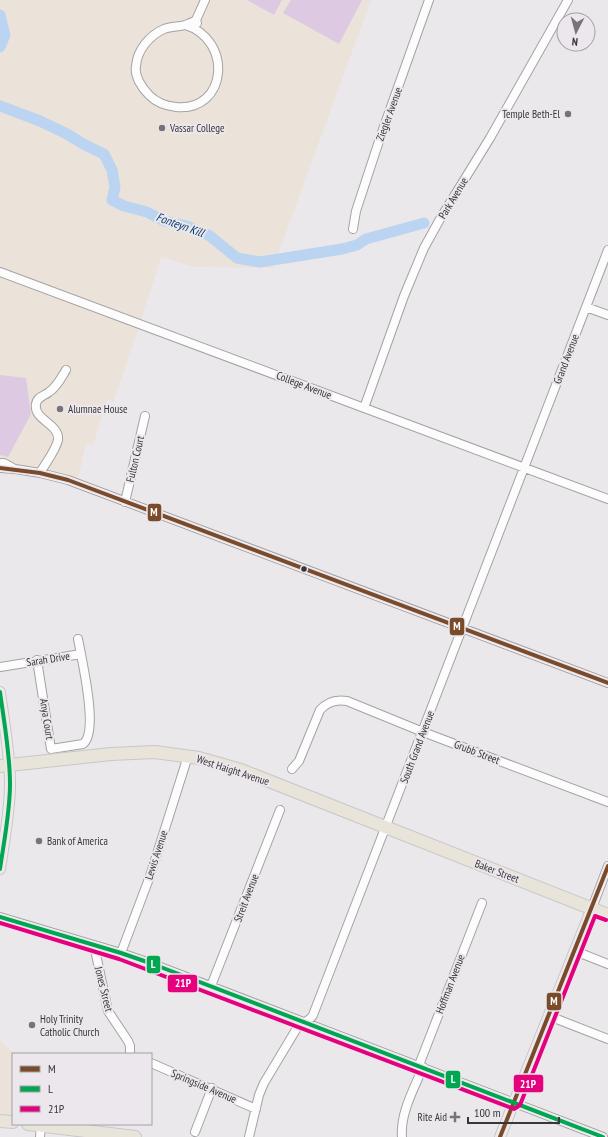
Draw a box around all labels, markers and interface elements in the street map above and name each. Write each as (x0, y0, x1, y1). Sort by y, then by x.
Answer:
north arrow (556, 12, 596, 52)
text: N (571, 35, 579, 49)
street label: Ziegler Avenue (373, 85, 405, 143)
place label: Temple Beth-El (502, 107, 560, 121)
marker: Temple Beth-El (563, 109, 573, 119)
place label: Vassar College (169, 121, 225, 135)
marker: Vassar College (157, 123, 167, 133)
street label: Park Avenue (435, 174, 471, 221)
water label: Fonteyn Kill (154, 209, 207, 241)
street label: Grand Avenue (550, 332, 582, 386)
street label: College Avenue (274, 368, 334, 402)
place label: Alumnae House (68, 402, 128, 416)
marker: Alumnae House (55, 404, 65, 414)
street label: Fulton Court (123, 434, 147, 484)
line badge: M (147, 503, 162, 522)
text: M (150, 505, 158, 519)
unlabelled marker (299, 564, 309, 574)
line badge: M (449, 617, 465, 636)
text: M (453, 619, 461, 633)
street label: Sarah Drive (25, 649, 71, 669)
street label: Anya Court (37, 697, 57, 741)
street label: South Grand Avenue (397, 708, 437, 785)
street label: Grubb Street (452, 737, 502, 767)
street label: West Haight Avenue (195, 752, 272, 789)
street label: Lewis Avenue (141, 828, 171, 881)
place label: Bank of America (47, 834, 108, 848)
marker: Bank of America (34, 836, 44, 846)
street label: Baker Street (473, 856, 521, 886)
street label: Streit Avenue (230, 871, 262, 924)
street label: Hoffman Avenue (432, 952, 468, 1016)
line badge: L (146, 955, 161, 974)
text: L (151, 957, 156, 971)
street label: Jones Street (91, 964, 116, 1013)
line badge: 21P (167, 974, 198, 993)
text: 21P (175, 976, 192, 990)
line badge: M (546, 992, 562, 1011)
text: M (550, 994, 558, 1008)
place label: Holy Trinity Catholic Church (40, 1012, 99, 1039)
marker: Holy Trinity Catholic Church (27, 1020, 37, 1030)
legend (12, 1053, 152, 1125)
text: M (48, 1061, 56, 1076)
street label: Springside Avenue (169, 1066, 239, 1106)
line badge: L (445, 1070, 461, 1089)
text: L (451, 1072, 456, 1086)
line badge: 21P (513, 1074, 544, 1093)
text: 21P (520, 1077, 537, 1091)
text: L (48, 1081, 53, 1096)
scale bar (468, 1099, 559, 1125)
text: 21P (48, 1101, 65, 1116)
text: 100 m (474, 1105, 501, 1120)
place label: Rite Aid (417, 1110, 447, 1124)
marker: Rite Aid (450, 1112, 460, 1122)

